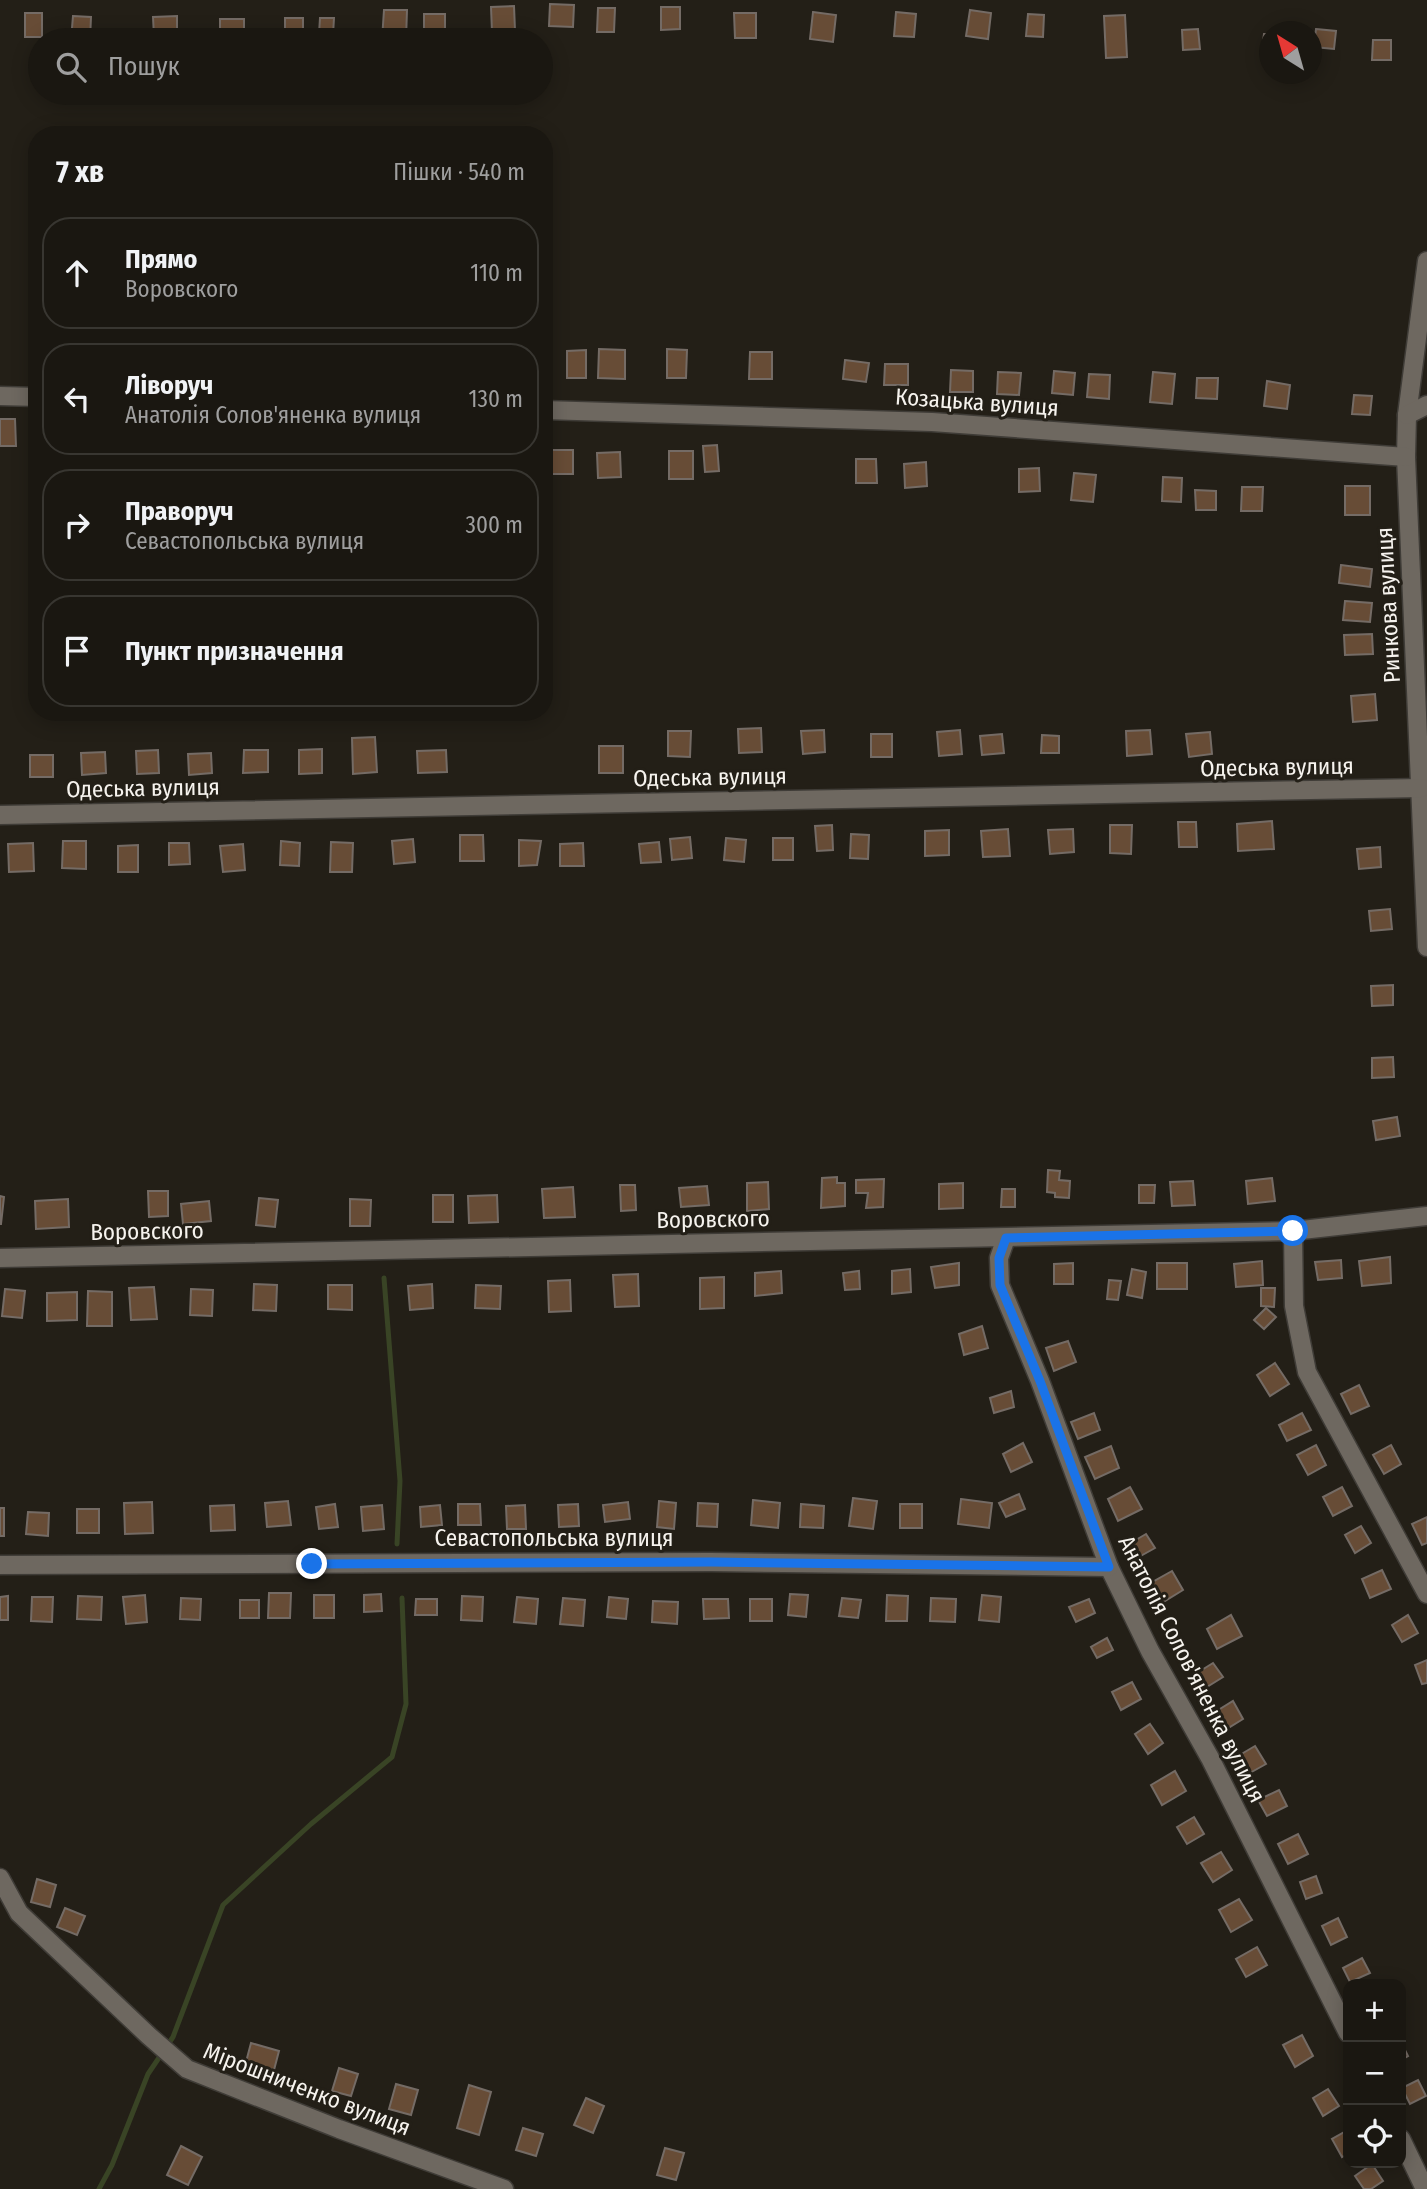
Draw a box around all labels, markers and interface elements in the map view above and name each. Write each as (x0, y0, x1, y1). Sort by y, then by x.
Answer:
north arrow (1259, 21, 1322, 84)
search box (28, 28, 553, 105)
icon: search (52, 48, 90, 86)
text: Пошук (108, 51, 180, 82)
text: 7 хв (56, 154, 104, 190)
text: Пішки · 540 m (393, 158, 525, 186)
text: Прямо (125, 244, 197, 275)
icon: ahead (58, 254, 96, 292)
text: 110 m (470, 259, 523, 287)
text: Воровского (125, 275, 238, 303)
text: Ліворуч (125, 370, 213, 401)
icon: left (58, 380, 96, 418)
street label: Козацька вулиця (894, 382, 1060, 422)
text: 130 m (469, 385, 523, 413)
text: Анатолія Солов'яненка вулиця (125, 401, 421, 429)
text: Праворуч (125, 496, 234, 527)
icon: right (58, 506, 96, 544)
text: 300 m (466, 511, 523, 539)
street label: Ринкова вулиця (1370, 526, 1406, 684)
text: Севастопольська вулиця (125, 527, 364, 555)
icon: arrive (58, 632, 96, 670)
text: Пункт призначення (125, 636, 344, 667)
street label: Одеська вулиця (1200, 752, 1354, 782)
street label: Одеська вулиця (633, 762, 787, 792)
street label: Одеська вулиця (66, 773, 220, 803)
street label: Воровского (656, 1204, 770, 1234)
route start (1277, 1215, 1308, 1246)
street label: Воровского (90, 1216, 204, 1246)
street label: Севастопольська вулиця (434, 1524, 674, 1552)
street label: Анатолія Солов'яненка вулиця (1112, 1531, 1272, 1807)
route end (296, 1548, 327, 1579)
map controls (1343, 1979, 1406, 2168)
button: + (1343, 1979, 1406, 2042)
street label: Мірошниченко вулиця (199, 2037, 415, 2141)
button: − (1343, 2042, 1406, 2105)
button: locate (1343, 2105, 1406, 2168)

